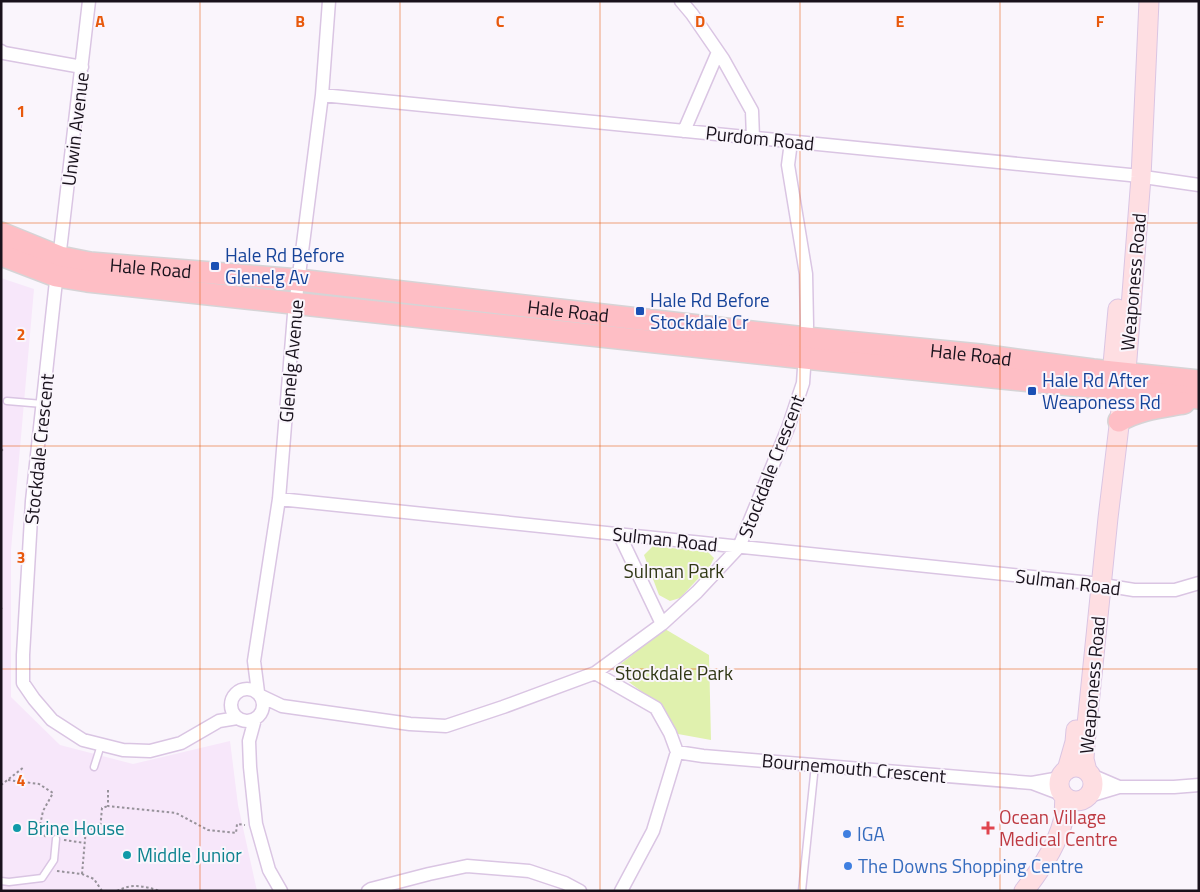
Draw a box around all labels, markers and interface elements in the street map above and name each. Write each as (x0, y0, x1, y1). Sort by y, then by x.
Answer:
text: A (95, 9, 105, 33)
text: B (295, 9, 305, 33)
text: C (496, 9, 505, 33)
text: D (695, 9, 705, 33)
text: E (896, 9, 905, 33)
text: F (1096, 9, 1105, 33)
street label: Unwin Avenue (53, 70, 96, 188)
text: 1 (17, 99, 25, 123)
street label: Purdom Road (704, 117, 816, 158)
street label: Weaponess Road (1112, 212, 1153, 352)
place label: Hale Rd Before Glenelg Av (225, 240, 345, 291)
street label: Hale Road (109, 250, 192, 285)
marker: Hale Rd Before Glenelg Av (209, 260, 221, 272)
place label: Hale Rd Before Stockdale Cr (650, 285, 770, 336)
street label: Hale Road (526, 291, 611, 329)
street label: Glenelg Avenue (271, 298, 310, 424)
marker: Hale Rd Before Stockdale Cr (634, 305, 646, 317)
text: 2 (17, 322, 25, 346)
street label: Hale Road (929, 335, 1013, 373)
place label: Hale Rd After Weaponess Rd (1042, 365, 1161, 416)
street label: Stockdale Crescent (16, 372, 61, 526)
marker: Hale Rd After Weaponess Rd (1026, 385, 1038, 397)
street label: Stockdale Crescent (730, 390, 811, 542)
street label: Sulman Road (611, 519, 719, 558)
text: 3 (17, 545, 25, 569)
park label: Sulman Park (624, 556, 724, 585)
street label: Sulman Road (1014, 561, 1122, 602)
street label: Weaponess Road (1071, 615, 1112, 755)
park label: Stockdale Park (615, 658, 733, 687)
street label: Bournemouth Crescent (761, 745, 948, 790)
text: 4 (17, 768, 26, 792)
place label: Ocean Village Medical Centre (999, 802, 1118, 853)
place label: Brine House (27, 813, 125, 842)
place label: IGA (857, 819, 885, 848)
marker: Ocean Village Medical Centre (981, 821, 995, 835)
marker: Brine House (11, 822, 23, 834)
marker: IGA (841, 828, 853, 840)
place label: Middle Junior (137, 840, 242, 869)
marker: Middle Junior (121, 849, 133, 861)
place label: The Downs Shopping Centre (858, 851, 1083, 880)
marker: The Downs Shopping Centre (842, 860, 854, 872)

